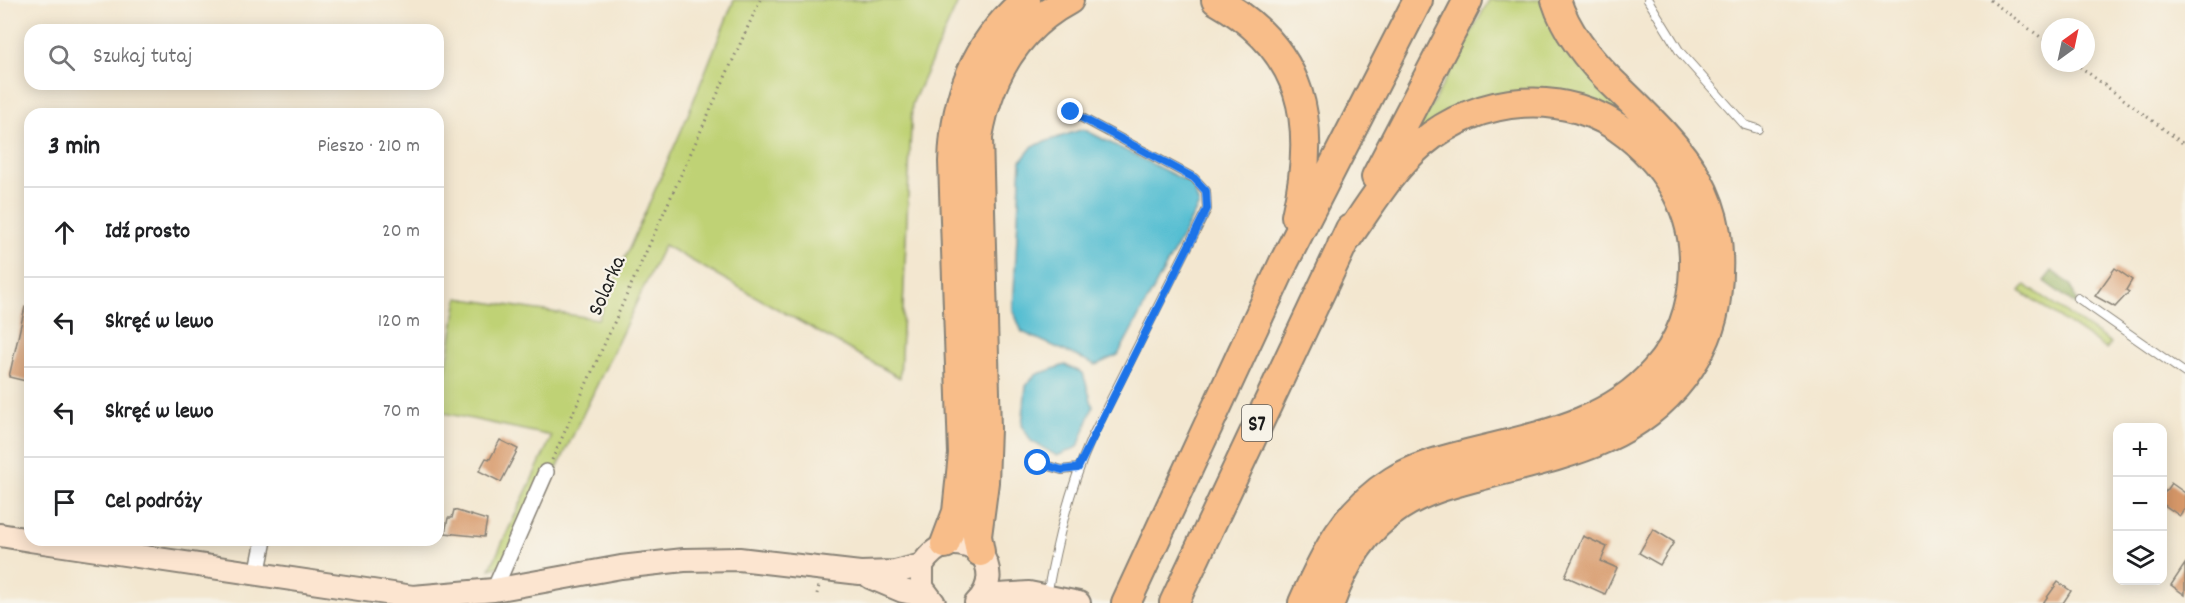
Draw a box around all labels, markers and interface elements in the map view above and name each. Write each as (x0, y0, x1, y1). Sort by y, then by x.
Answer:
north arrow (2041, 18, 2095, 72)
search box (24, 24, 444, 90)
icon: search (45, 41, 78, 74)
text: Szukaj tutaj (93, 42, 192, 73)
route end (1057, 98, 1083, 124)
text: 3 min (48, 129, 100, 166)
text: Pieszo · 210 m (317, 133, 420, 161)
icon: ahead (48, 216, 81, 249)
text: Idź prosto (105, 217, 190, 248)
text: 20 m (382, 218, 420, 246)
street label: Solarka (581, 251, 635, 321)
icon: left (48, 306, 81, 339)
text: Skręć w lewo (105, 307, 214, 338)
text: 120 m (378, 308, 420, 336)
icon: left (48, 396, 81, 429)
text: Skręć w lewo (105, 397, 214, 428)
text: 70 m (383, 398, 420, 426)
road number: S7 (1242, 405, 1272, 441)
map controls (2113, 423, 2167, 585)
button: + (2113, 423, 2167, 477)
route start (1024, 449, 1050, 475)
button: − (2113, 477, 2167, 531)
icon: arrive (48, 486, 81, 519)
text: Cel podróży (105, 487, 201, 518)
button: layers (2113, 531, 2167, 585)

